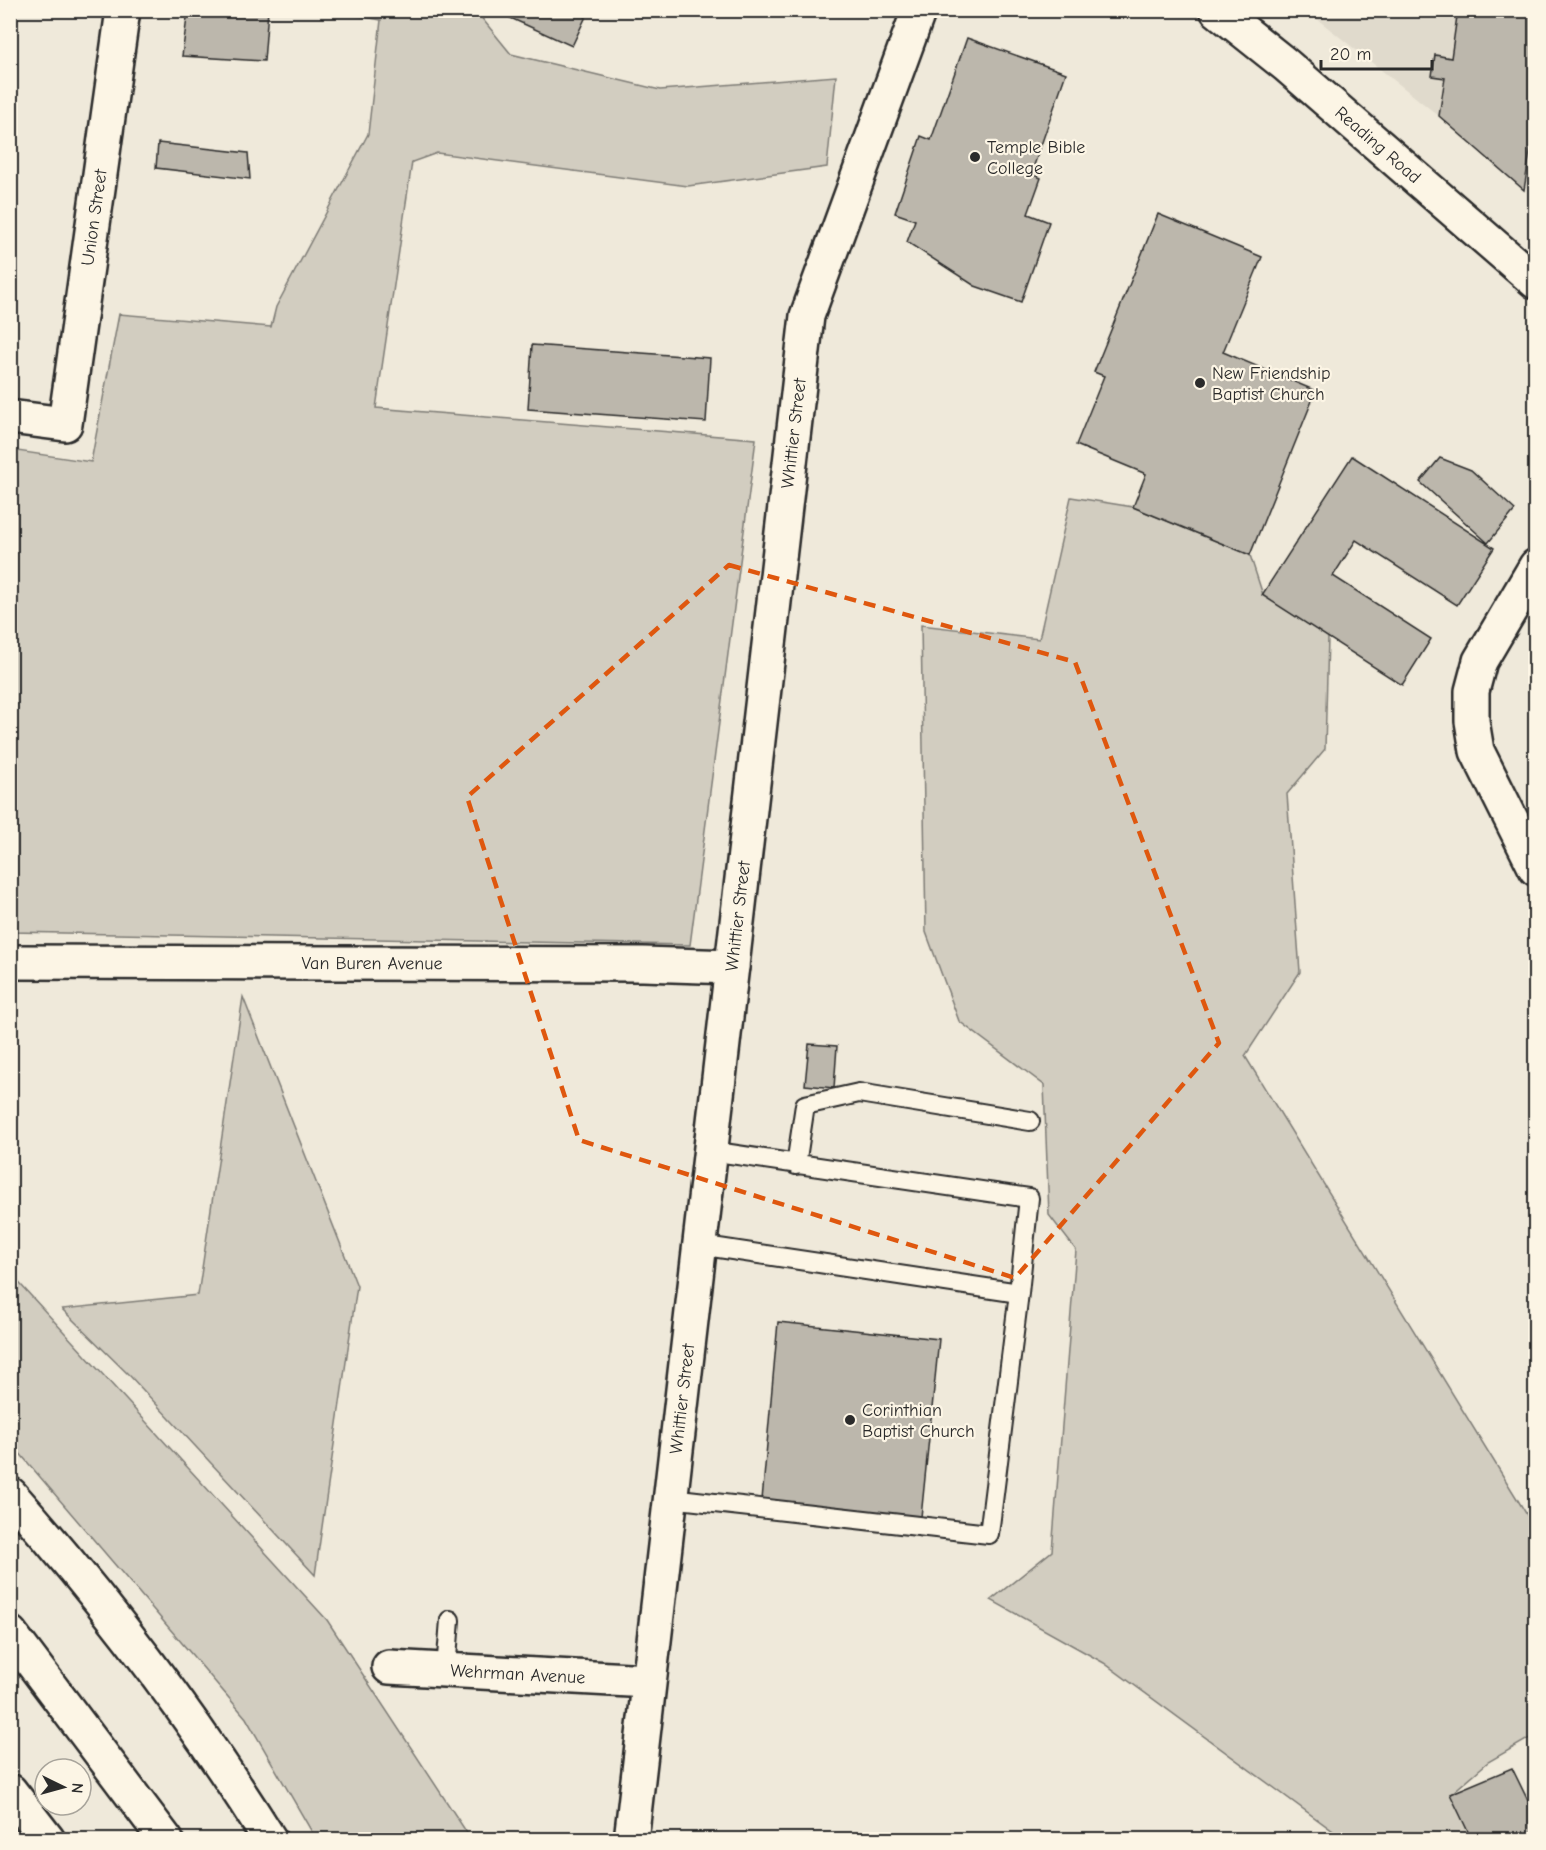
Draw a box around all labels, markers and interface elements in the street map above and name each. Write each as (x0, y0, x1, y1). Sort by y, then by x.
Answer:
scale bar (1321, 33, 1432, 71)
text: 20 m (1330, 44, 1371, 65)
street label: Reading Road (1330, 102, 1425, 188)
place label: Temple Bible College (987, 137, 1085, 179)
marker: Temple Bible College (968, 150, 982, 164)
street label: Union Street (77, 167, 112, 267)
place label: New Friendship Baptist Church (1212, 363, 1331, 405)
street label: Whittier Street (777, 376, 811, 490)
marker: New Friendship Baptist Church (1193, 376, 1207, 390)
street label: Whittier Street (721, 859, 755, 973)
street label: Van Buren Avenue (301, 953, 443, 974)
street label: Whittier Street (666, 1342, 699, 1455)
place label: Corinthian Baptist Church (862, 1400, 975, 1442)
marker: Corinthian Baptist Church (843, 1413, 857, 1427)
street label: Wehrman Avenue (450, 1660, 586, 1689)
north arrow (33, 1757, 93, 1817)
text: N (68, 1782, 86, 1794)

